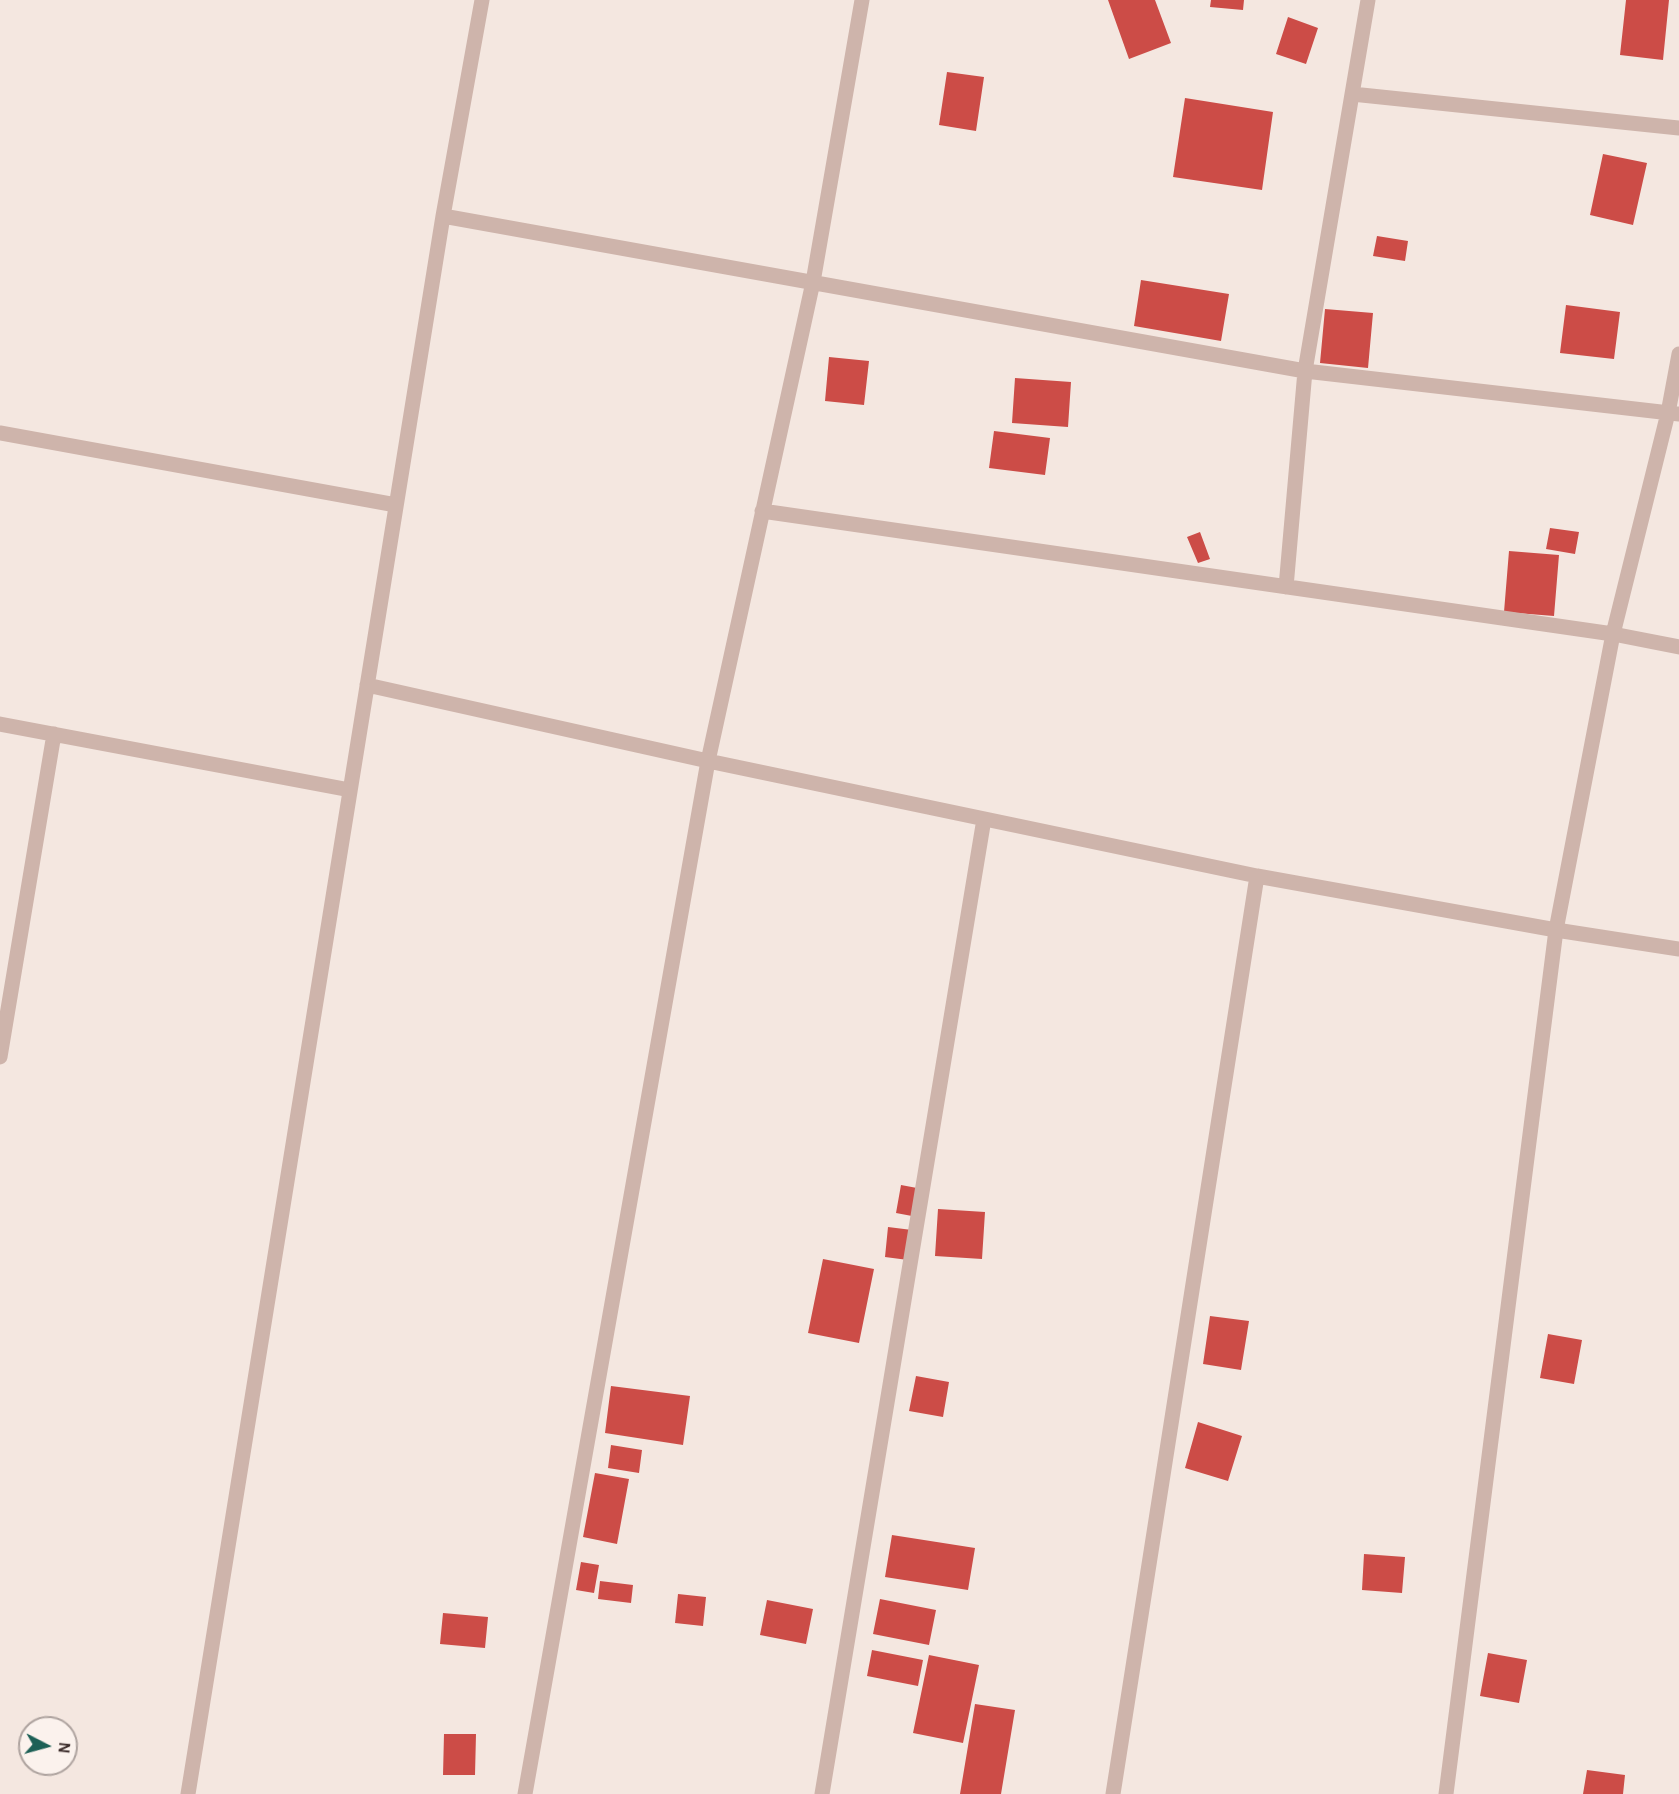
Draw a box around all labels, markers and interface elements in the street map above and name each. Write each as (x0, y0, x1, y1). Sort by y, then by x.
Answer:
north arrow (18, 1716, 78, 1776)
text: N (55, 1741, 72, 1754)

